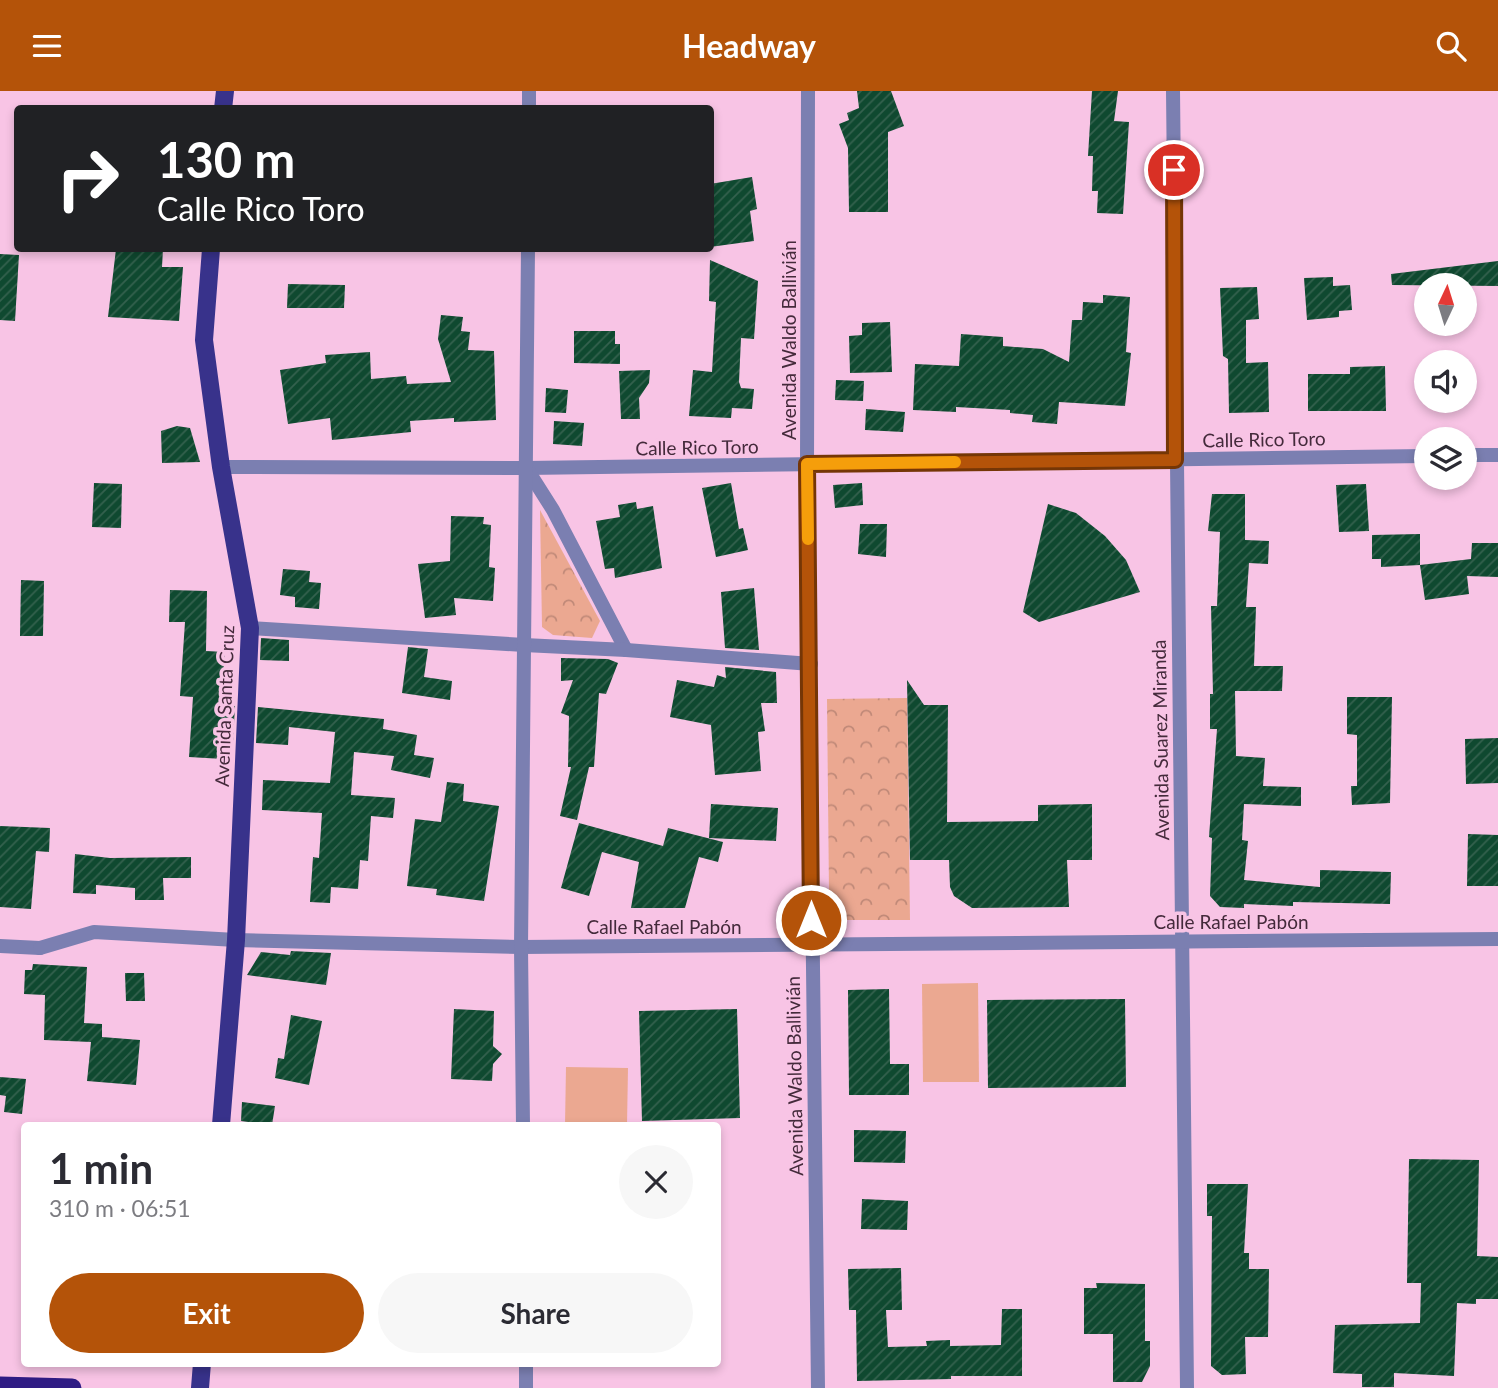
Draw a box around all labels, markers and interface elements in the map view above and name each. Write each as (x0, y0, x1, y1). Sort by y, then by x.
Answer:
text: Headway (682, 26, 816, 65)
icon: menu (28, 27, 66, 65)
icon: search (1432, 27, 1470, 65)
text: 130 m (157, 130, 295, 188)
icon: right (42, 133, 133, 224)
pin (1144, 140, 1204, 200)
icon: arrive (1155, 151, 1193, 189)
text: Calle Rico Toro (157, 189, 365, 228)
street label: Avenida Waldo Ballivián (777, 240, 800, 440)
north arrow (1414, 273, 1477, 336)
map controls (1414, 273, 1477, 490)
button: sound (1414, 350, 1477, 413)
street label: Calle Rico Toro (1202, 426, 1326, 452)
button: layers (1414, 427, 1477, 490)
street label: Calle Rico Toro (635, 434, 759, 460)
street label: Avenida Santa Cruz (210, 625, 238, 787)
street label: Avenida Suarez Miranda (1147, 639, 1173, 841)
position arrow (774, 883, 848, 957)
street label: Calle Rafael Pabón (1153, 910, 1309, 933)
street label: Calle Rafael Pabón (586, 915, 742, 938)
street label: Avenida Waldo Ballivián (781, 976, 807, 1176)
text: 1 min (49, 1143, 153, 1193)
button: close (619, 1145, 693, 1219)
text: 310 m · 06:51 (49, 1194, 191, 1222)
button: Exit (49, 1273, 364, 1353)
button: Share (378, 1273, 693, 1353)

